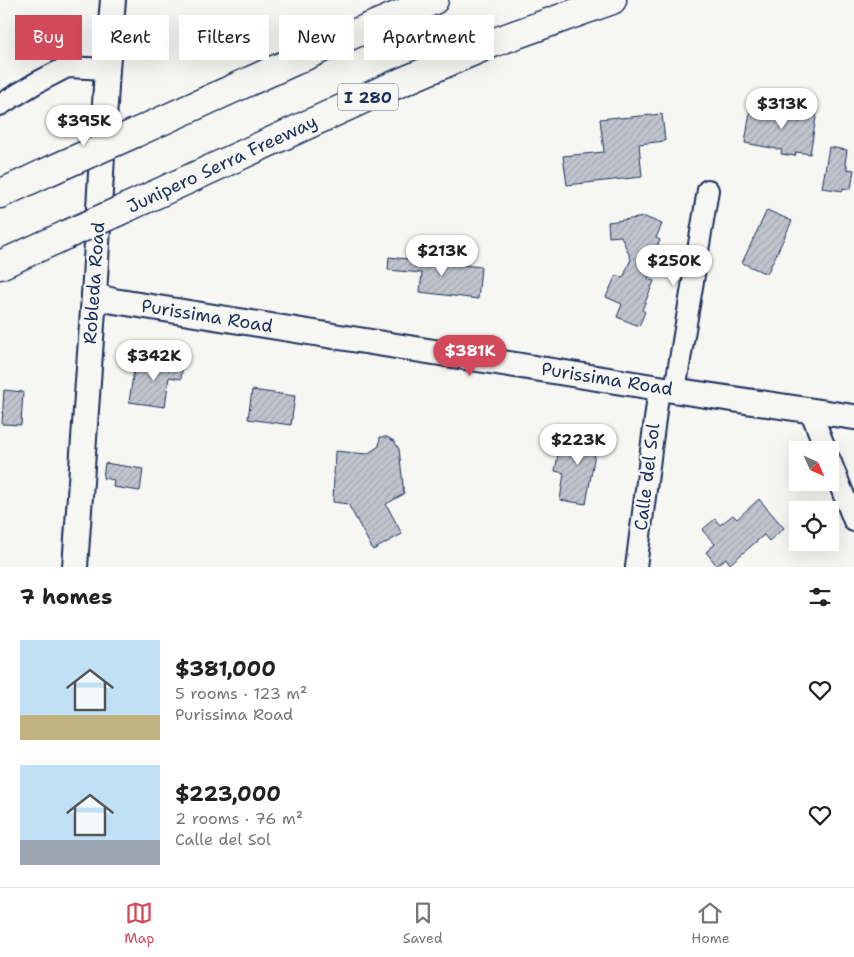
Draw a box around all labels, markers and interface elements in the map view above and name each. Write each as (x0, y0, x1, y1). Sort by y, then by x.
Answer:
chip: Buy (15, 15, 82, 60)
chip: Rent (92, 15, 169, 60)
chip: Filters (179, 15, 269, 60)
chip: New (279, 15, 354, 60)
chip: Apartment (364, 15, 494, 60)
road number: I 280 (338, 84, 398, 110)
pin: $313K (747, 88, 817, 130)
text: $313K (757, 93, 807, 114)
pin: $395K (49, 104, 119, 147)
street label: Junipero Serra Freeway (123, 109, 321, 219)
text: $395K (57, 110, 111, 131)
street label: Robleda Road (78, 221, 110, 345)
pin: $213K (407, 234, 477, 277)
text: $213K (417, 240, 467, 261)
pin: $250K (639, 244, 709, 287)
text: $250K (647, 250, 701, 271)
street label: Purissima Road (139, 294, 275, 338)
pin: $381K (435, 334, 505, 377)
pin: $342K (119, 340, 189, 382)
text: $381K (444, 340, 496, 361)
text: $342K (127, 345, 181, 366)
street label: Purissima Road (539, 357, 675, 401)
street label: Calle del Sol (629, 421, 666, 532)
pin: $223K (543, 424, 613, 466)
text: $223K (551, 429, 605, 450)
north arrow (789, 441, 839, 491)
map controls (789, 441, 839, 551)
button: locate (789, 501, 839, 551)
text: 7 homes (20, 583, 112, 611)
icon: filters (806, 583, 834, 611)
text: $381,000 (175, 655, 276, 683)
icon: home (60, 660, 120, 720)
icon: heart (806, 676, 834, 704)
text: 5 rooms · 123 m² (175, 683, 307, 704)
text: Purissima Road (175, 704, 293, 725)
text: $223,000 (175, 780, 281, 808)
icon: home (60, 785, 120, 845)
icon: heart (806, 801, 834, 829)
text: 2 rooms · 76 m² (175, 808, 303, 829)
text: Calle del Sol (175, 829, 271, 850)
tab: Map (124, 899, 154, 947)
tab: Saved (403, 899, 443, 947)
tab: Home (691, 899, 730, 947)

